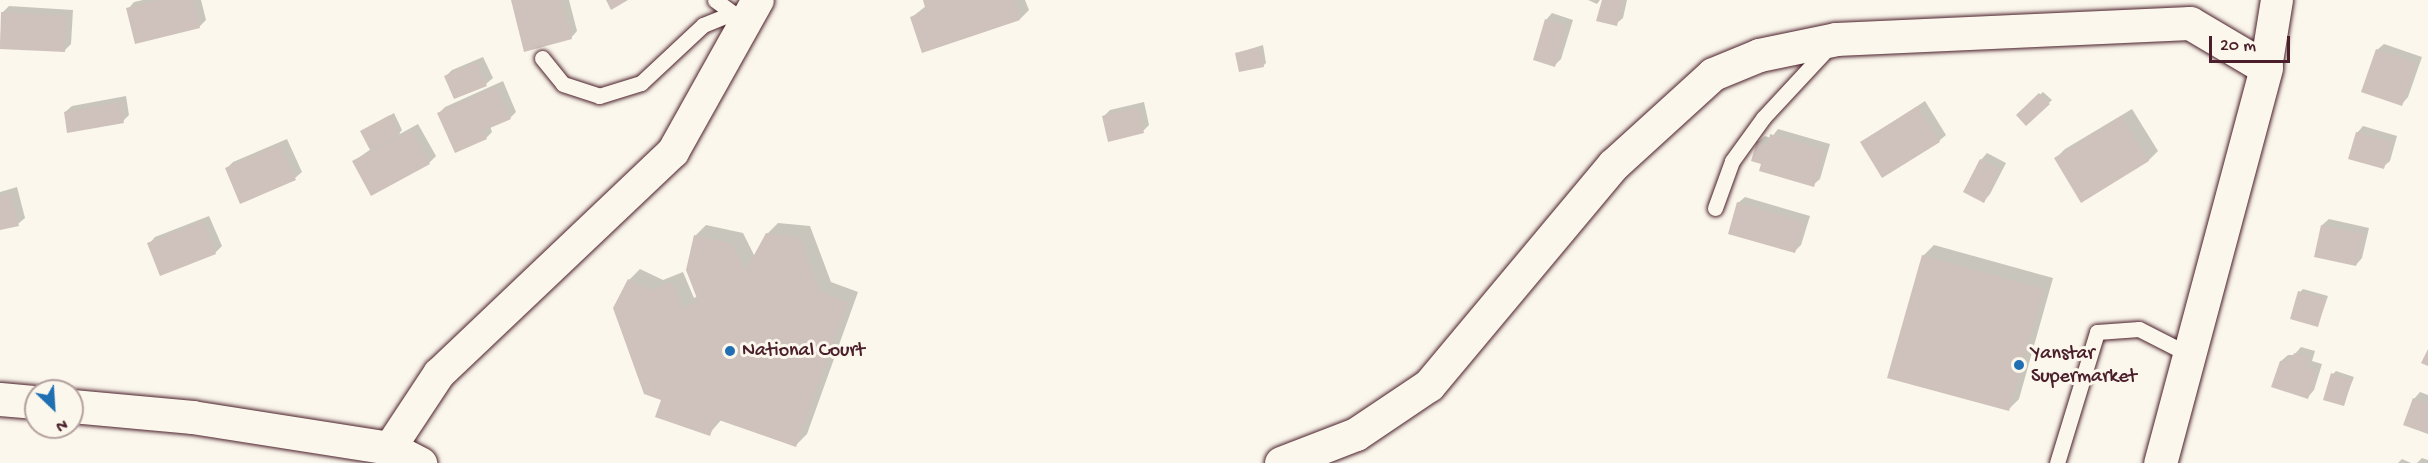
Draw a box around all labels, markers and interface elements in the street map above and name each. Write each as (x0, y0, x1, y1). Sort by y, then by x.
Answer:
scale bar (2212, 24, 2293, 62)
text: 20 m (2220, 36, 2256, 57)
place label: National Court (742, 339, 865, 363)
place label: Yanstar Supermarket (2031, 342, 2137, 389)
marker: National Court (723, 344, 737, 358)
marker: Yanstar Supermarket (2012, 358, 2026, 372)
north arrow (24, 379, 84, 439)
text: N (52, 413, 70, 435)

